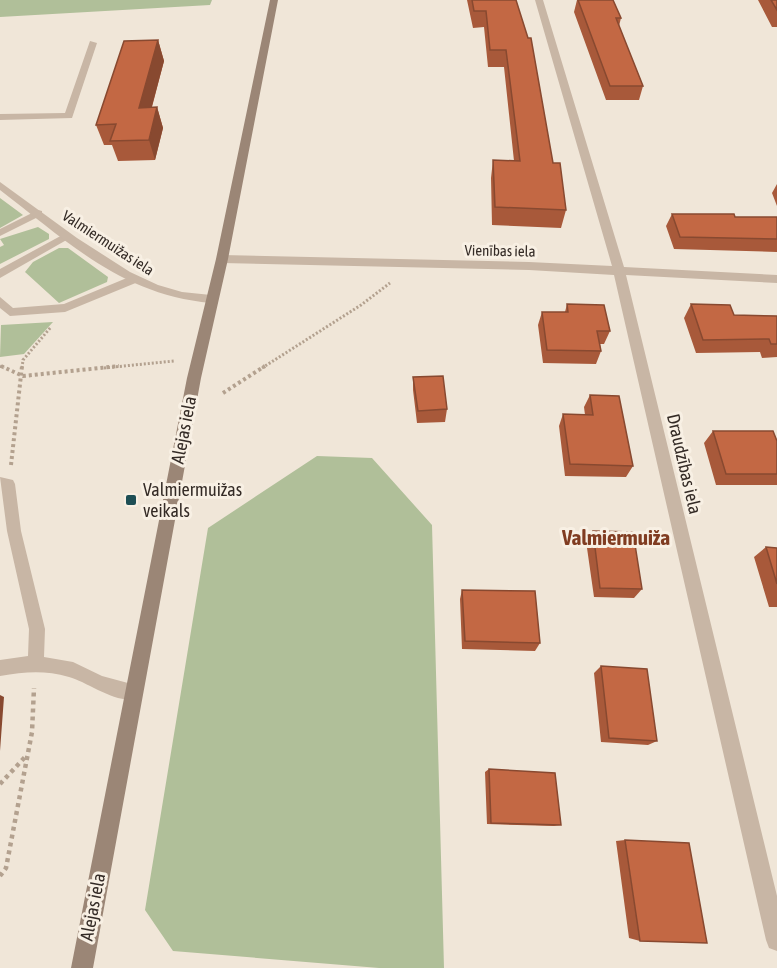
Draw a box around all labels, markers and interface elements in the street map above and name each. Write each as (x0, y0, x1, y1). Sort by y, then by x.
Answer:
street label: Valmiermuižas iela (59, 207, 157, 279)
street label: Vienības iela (464, 241, 536, 260)
street label: Alejas iela (167, 394, 200, 465)
street label: Draudzības iela (663, 412, 706, 516)
place label: Valmiermuižas veikals (143, 479, 242, 521)
marker: Valmiermuižas veikals (124, 493, 138, 507)
district label: Valmiermuiža (561, 525, 670, 549)
street label: Alejas iela (76, 871, 109, 942)

